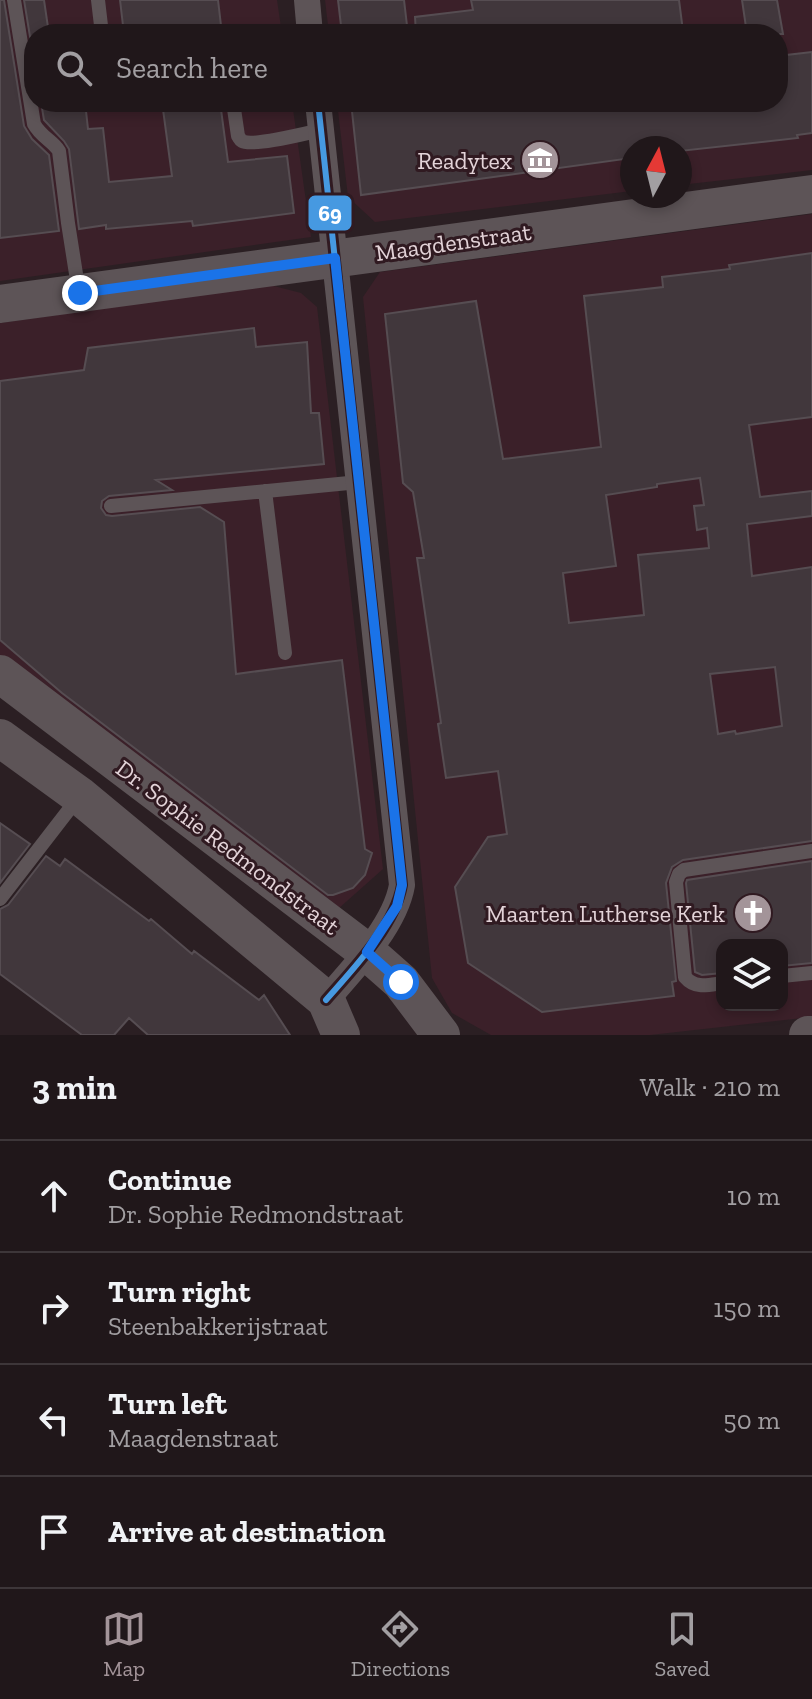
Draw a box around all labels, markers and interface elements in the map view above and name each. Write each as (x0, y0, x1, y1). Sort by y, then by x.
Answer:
search box (24, 24, 788, 112)
icon: search (52, 46, 96, 90)
text: Search here (116, 50, 268, 86)
north arrow (620, 136, 692, 208)
museum icon: Readytex (519, 139, 561, 181)
place label: Readytex (417, 146, 512, 175)
line badge: 69 (307, 194, 353, 232)
text: 69 (318, 200, 342, 227)
street label: Maagdenstraat (373, 217, 533, 267)
route end (62, 275, 98, 311)
street label: Dr. Sophie Redmondstraat (110, 753, 346, 941)
church icon: Maarten Lutherse Kerk (732, 892, 774, 934)
place label: Maarten Lutherse Kerk (486, 899, 726, 928)
map controls (716, 939, 788, 1011)
button: layers (716, 939, 788, 1011)
route start (383, 964, 419, 1000)
text: 3 min (32, 1067, 117, 1108)
text: Walk · 210 m (640, 1071, 780, 1103)
text: Continue (108, 1162, 232, 1198)
icon: ahead (32, 1174, 76, 1218)
text: 10 m (727, 1180, 780, 1212)
text: Dr. Sophie Redmondstraat (108, 1198, 403, 1230)
text: Turn right (108, 1274, 250, 1310)
icon: right (32, 1286, 76, 1330)
text: 150 m (713, 1292, 780, 1324)
text: Steenbakkerijstraat (108, 1310, 328, 1342)
text: Turn left (108, 1386, 227, 1422)
icon: left (32, 1398, 76, 1442)
text: 50 m (723, 1404, 780, 1436)
text: Maagdenstraat (108, 1422, 278, 1454)
icon: arrive (32, 1510, 76, 1554)
text: Arrive at destination (108, 1514, 385, 1550)
tab: Map (102, 1607, 146, 1682)
tab: Directions (351, 1607, 450, 1682)
tab: Saved (655, 1607, 710, 1682)

